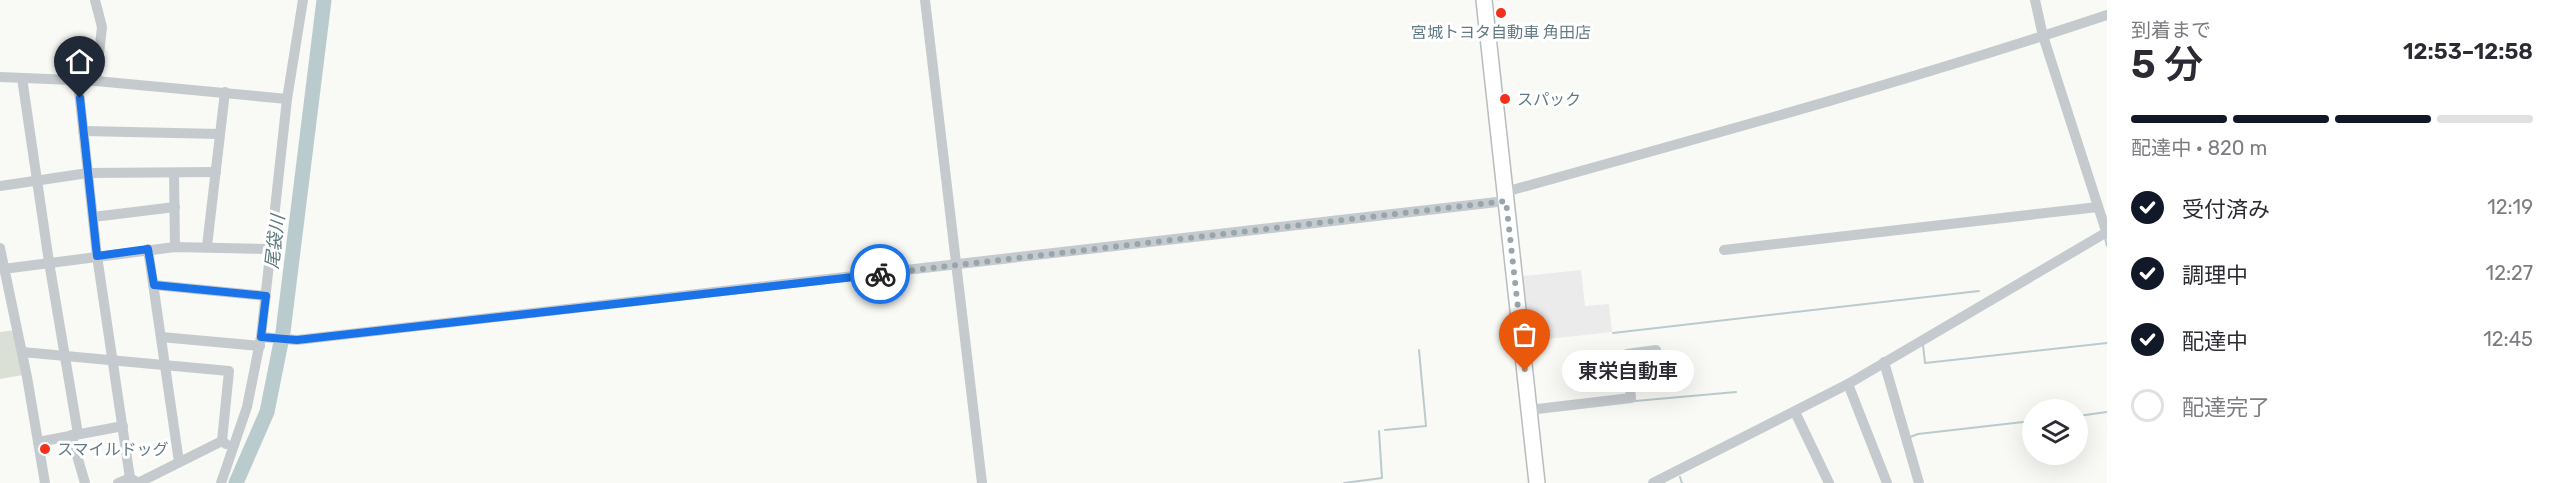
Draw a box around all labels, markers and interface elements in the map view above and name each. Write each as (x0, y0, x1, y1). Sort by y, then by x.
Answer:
marker: 宮城トヨタ自動車 角田店 (1494, 6, 1508, 20)
text: 到着まで (2131, 18, 2211, 42)
place label: 宮城トヨタ自動車 角田店 (1411, 23, 1591, 42)
pin (54, 36, 105, 98)
text: 12:53–12:58 (2403, 38, 2533, 65)
text: 5 分 (2131, 42, 2203, 88)
icon: home (63, 45, 96, 78)
place label: スパック (1517, 90, 1581, 109)
marker: スパック (1498, 92, 1512, 106)
text: 配達中 · 820 m (2131, 136, 2267, 160)
icon: check (2131, 191, 2164, 224)
text: 12:19 (2487, 195, 2533, 219)
text: 受付済み (2182, 196, 2270, 223)
water label: 尾袋川 (261, 212, 289, 270)
courier (850, 244, 910, 304)
icon: check (2131, 257, 2164, 290)
icon: bike (864, 258, 897, 291)
text: 12:27 (2486, 261, 2533, 285)
text: 調理中 (2182, 262, 2248, 289)
pin (1499, 309, 1550, 371)
icon: bag (1508, 318, 1541, 351)
icon: check (2131, 323, 2164, 356)
text: 12:45 (2483, 327, 2533, 351)
text: 配達中 (2182, 328, 2248, 355)
callout: 東栄自動車 (1561, 350, 1693, 392)
text: 東栄自動車 (1578, 359, 1678, 383)
text: 配達完了 (2182, 394, 2270, 421)
map controls (2022, 399, 2088, 465)
button: layers (2022, 399, 2088, 465)
place label: スマイルドッグ (57, 440, 169, 459)
marker: スマイルドッグ (38, 442, 52, 456)

